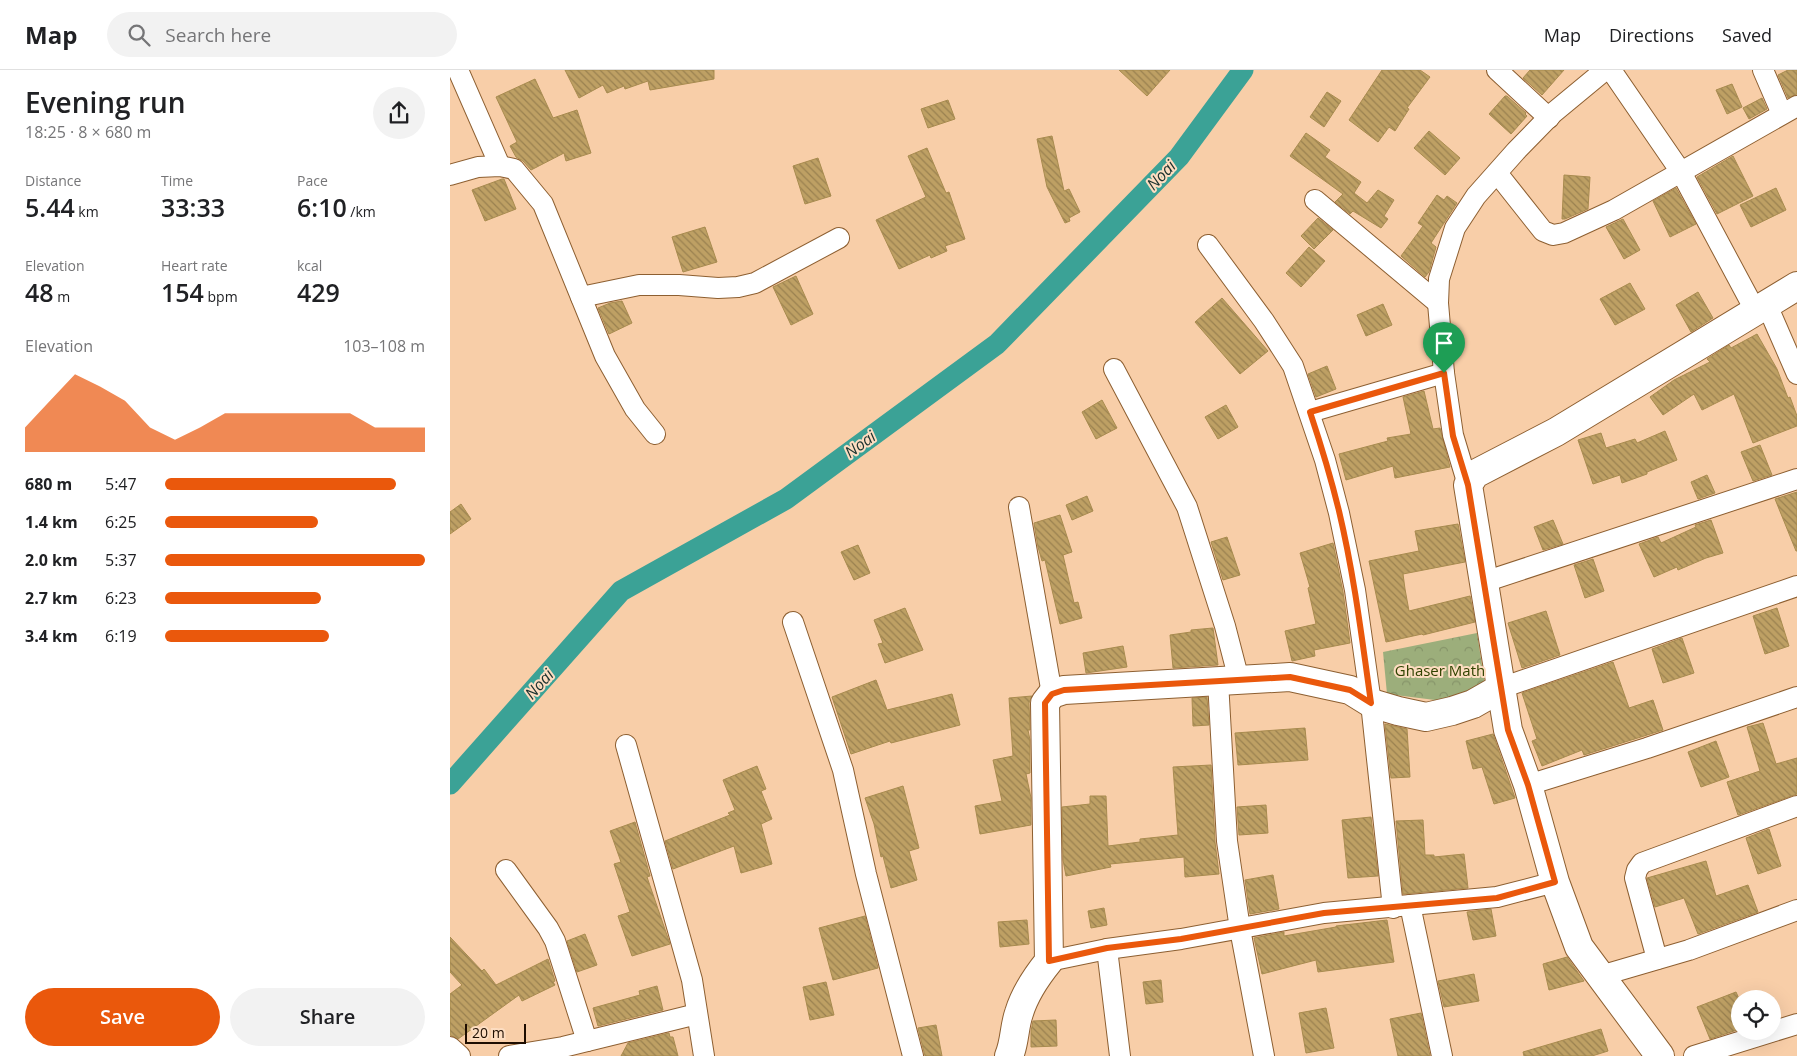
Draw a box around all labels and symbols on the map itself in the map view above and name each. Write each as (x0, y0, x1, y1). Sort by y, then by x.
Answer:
water label: Noai (1142, 155, 1181, 195)
pin (1423, 322, 1465, 373)
water label: Noai (840, 425, 881, 463)
park label: Ghaser Math (1395, 660, 1485, 680)
water label: Noai (520, 664, 559, 704)
scale bar (465, 1021, 526, 1044)

